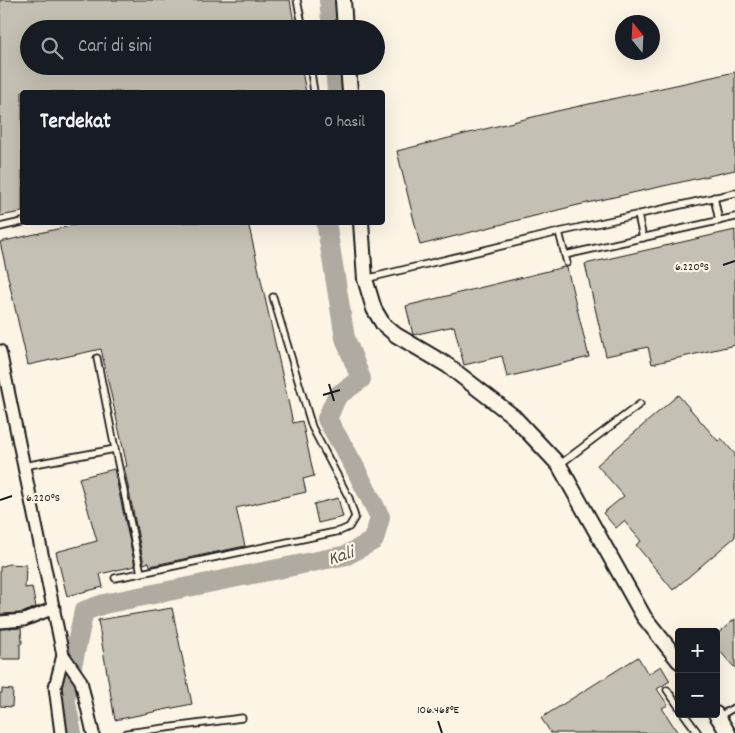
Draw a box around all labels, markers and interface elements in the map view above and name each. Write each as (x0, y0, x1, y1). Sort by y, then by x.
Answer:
north arrow (615, 15, 660, 60)
search box (20, 20, 385, 75)
icon: search (38, 34, 66, 62)
text: Cari di sini (78, 34, 152, 61)
text: Terdekat (40, 108, 111, 138)
text: 0 hasil (324, 111, 365, 134)
text: 6.220°S (675, 259, 709, 276)
text: 6.220°S (26, 490, 60, 507)
water label: Kali (325, 539, 361, 574)
map controls (675, 628, 720, 718)
button: + (675, 628, 720, 673)
button: − (675, 673, 720, 718)
text: 106.468°E (417, 702, 460, 719)

